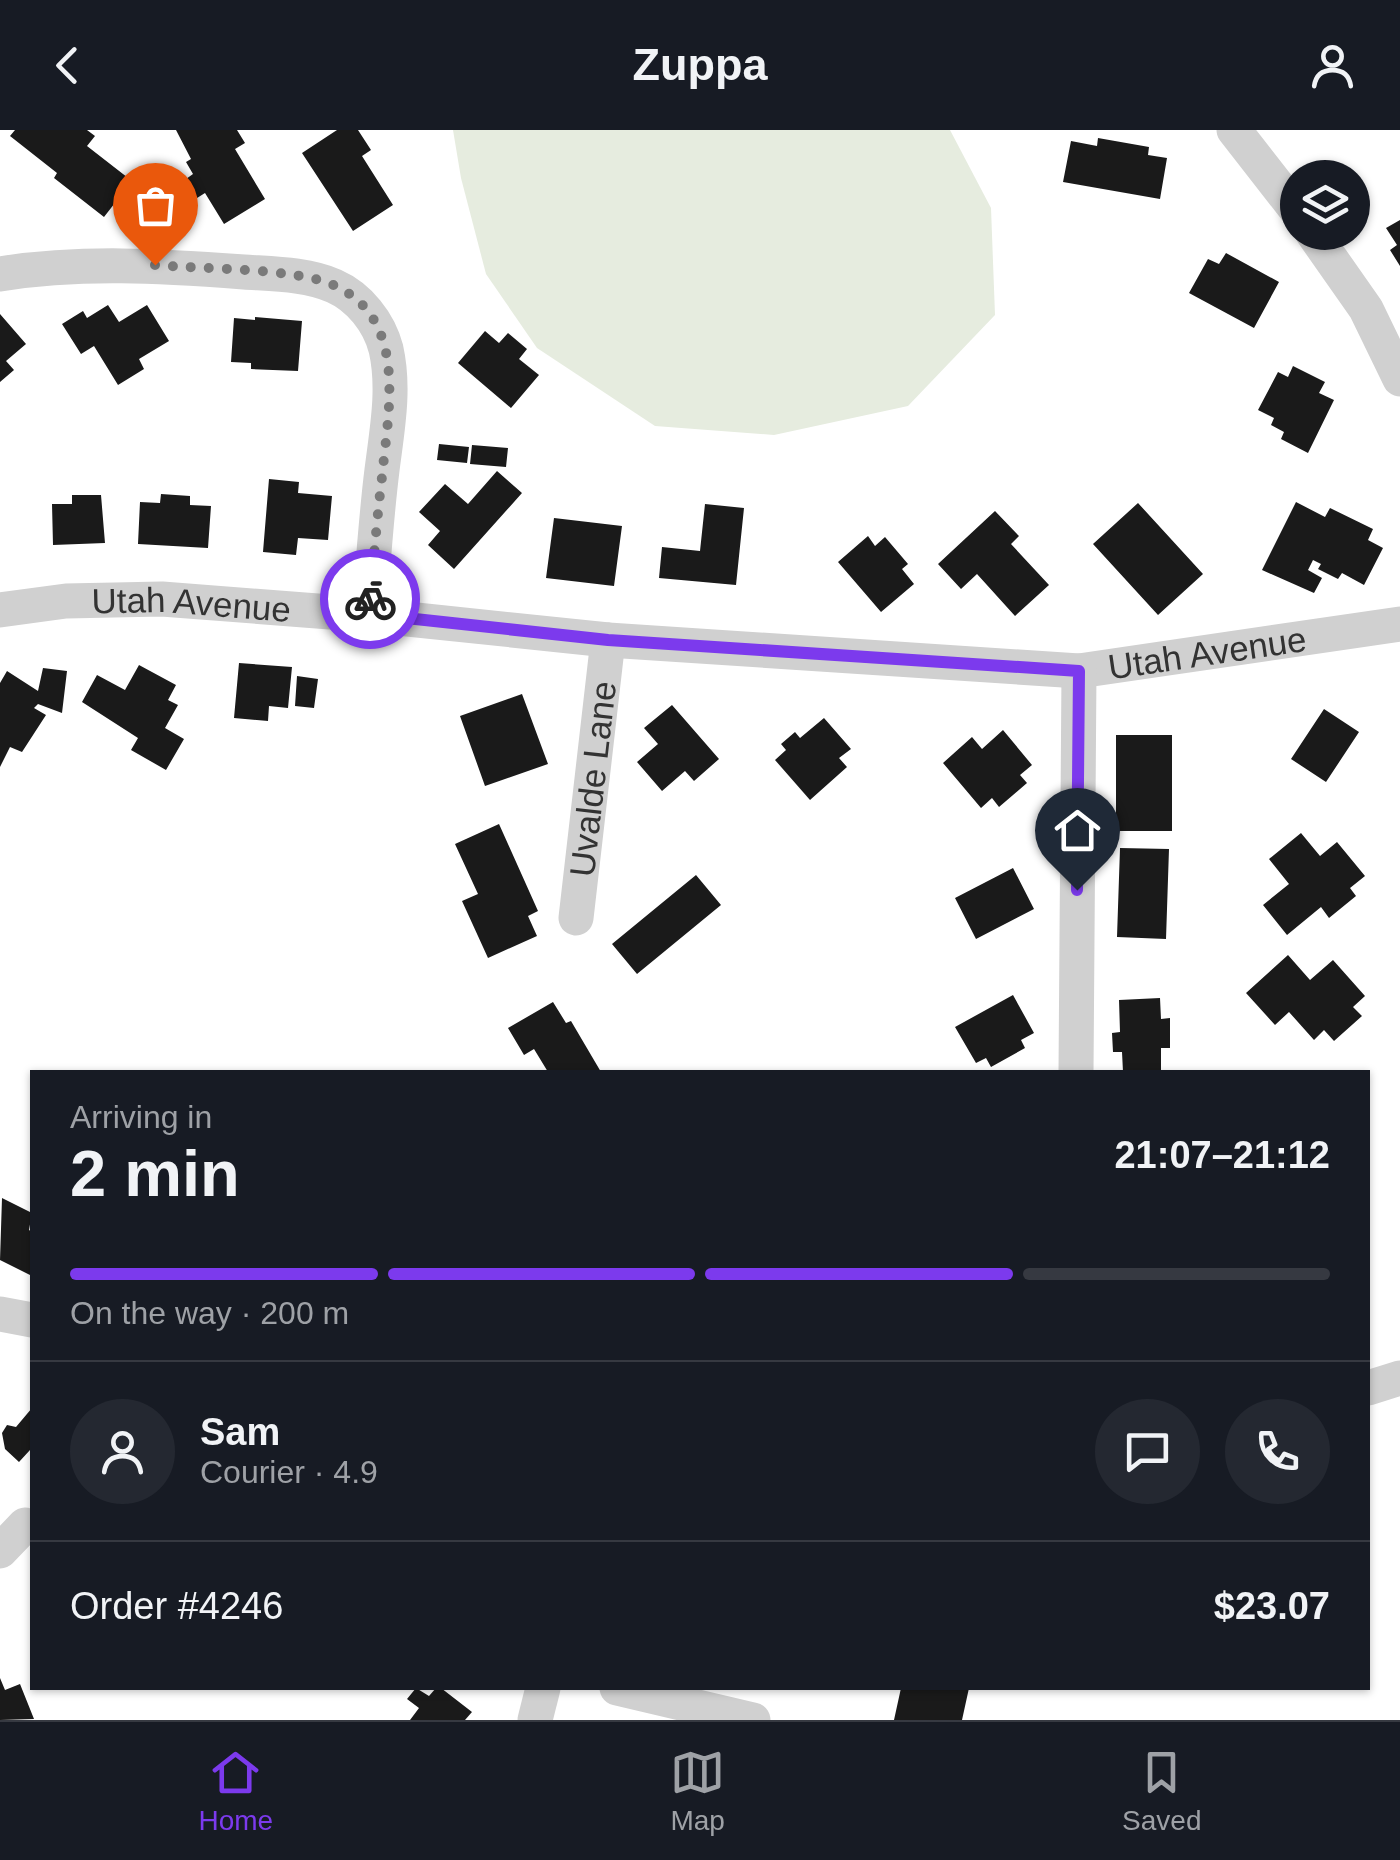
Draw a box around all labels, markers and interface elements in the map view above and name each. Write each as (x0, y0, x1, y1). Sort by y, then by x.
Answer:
icon: back (40, 38, 95, 93)
icon: person (1305, 38, 1360, 93)
text: Zuppa (633, 39, 767, 90)
map controls (1280, 160, 1370, 250)
button: layers (1280, 160, 1370, 250)
pin (113, 163, 198, 266)
icon: bag (128, 178, 183, 233)
courier (320, 549, 420, 649)
icon: bike (343, 572, 398, 627)
street label: Utah Avenue (91, 579, 292, 628)
street label: Utah Avenue (1105, 618, 1309, 686)
street label: Uvalde Lane (561, 679, 623, 879)
pin (1035, 788, 1120, 891)
icon: home (1050, 803, 1105, 858)
text: Arriving in (70, 1099, 212, 1135)
text: 21:07–21:12 (1114, 1134, 1330, 1176)
text: 2 min (70, 1137, 240, 1210)
text: On the way · 200 m (70, 1295, 349, 1331)
button: person (70, 1399, 175, 1504)
button: chat (1095, 1399, 1200, 1504)
button: phone (1225, 1399, 1330, 1504)
text: Sam (200, 1411, 280, 1453)
text: Courier · 4.9 (200, 1454, 378, 1490)
text: Order #4246 (70, 1585, 283, 1627)
text: $23.07 (1214, 1585, 1330, 1627)
tab: Home (198, 1745, 273, 1837)
tab: Map (670, 1745, 725, 1837)
tab: Saved (1122, 1745, 1201, 1837)

